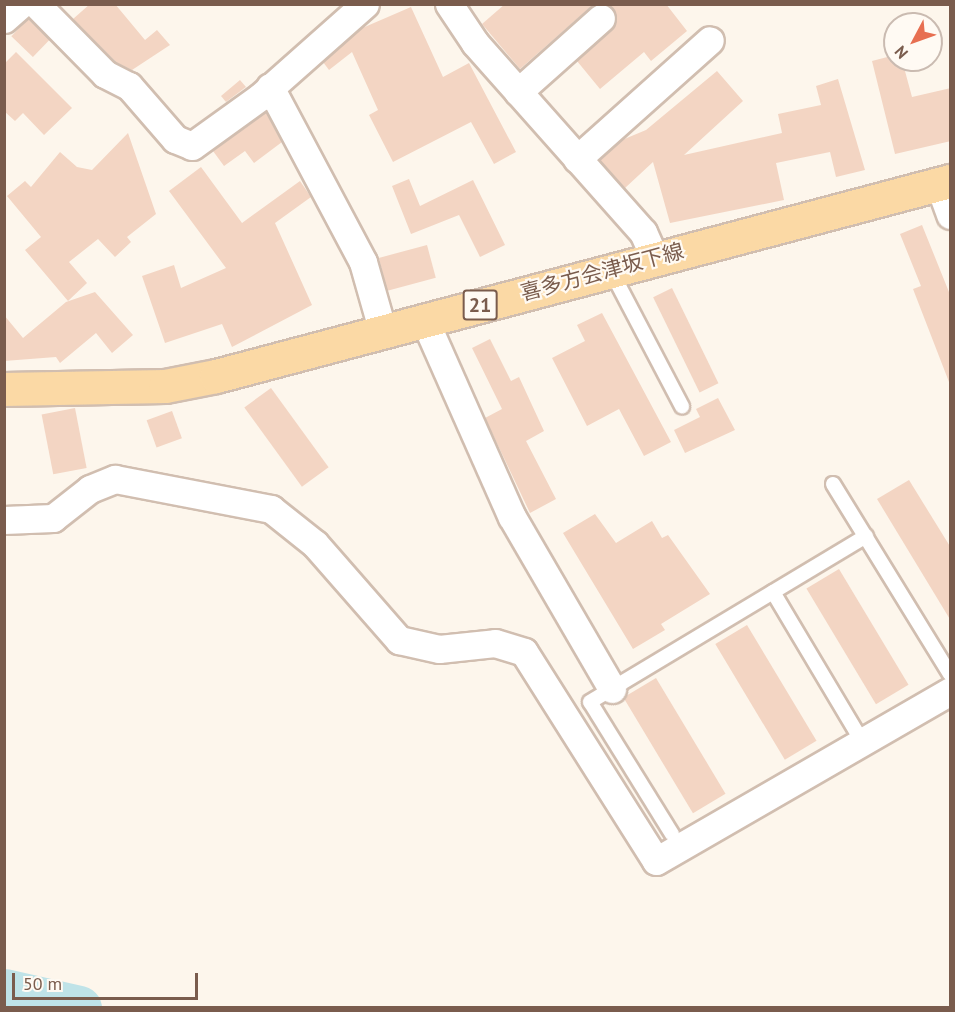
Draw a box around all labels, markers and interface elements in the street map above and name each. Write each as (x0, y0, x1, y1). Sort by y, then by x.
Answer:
north arrow (883, 12, 943, 72)
text: N (890, 42, 912, 63)
street label: 喜多方会津坂下線 (518, 238, 686, 306)
road number: 21 (462, 288, 498, 322)
scale bar (15, 961, 201, 999)
text: 50 m (23, 972, 62, 995)

